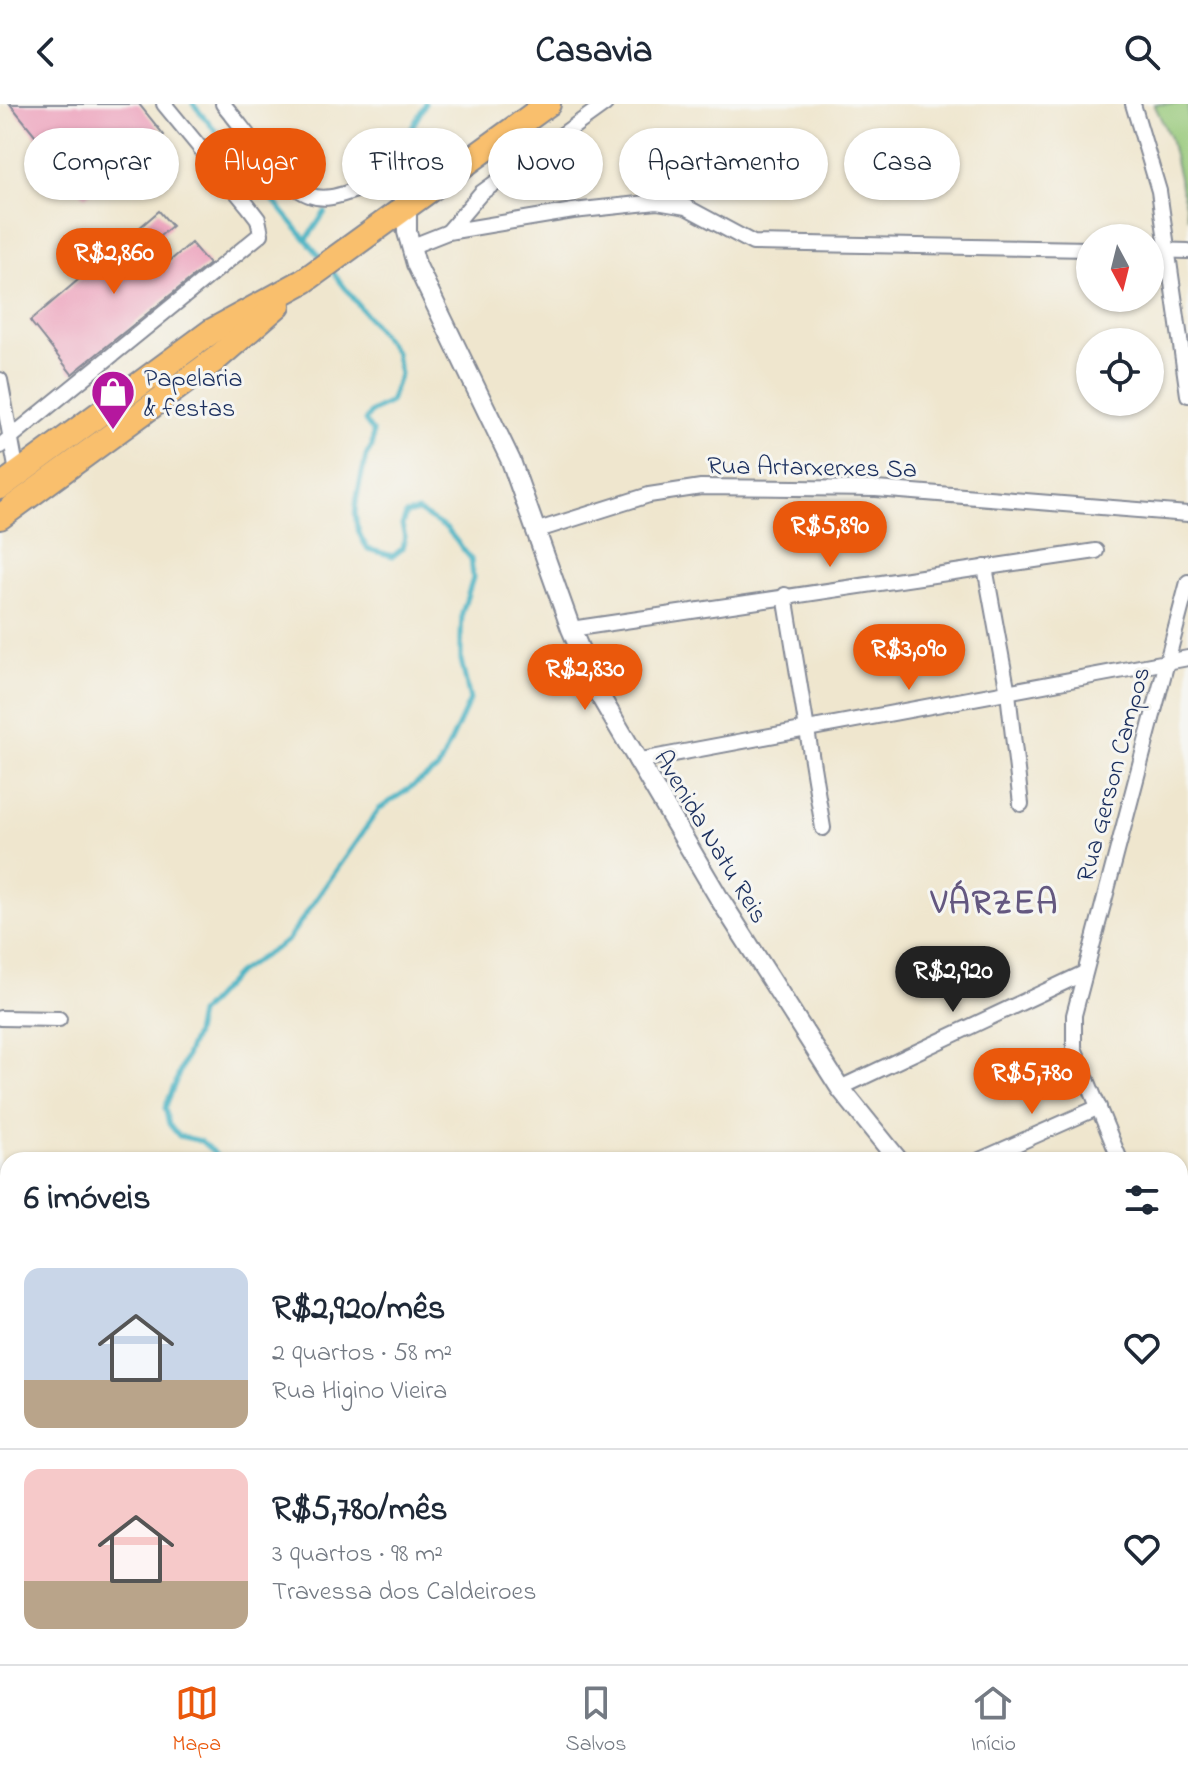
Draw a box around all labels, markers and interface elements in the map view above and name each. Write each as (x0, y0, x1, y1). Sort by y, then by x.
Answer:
text: Casavia (536, 26, 652, 79)
icon: back (24, 30, 68, 74)
icon: search (1120, 30, 1164, 74)
chip: Comprar (24, 128, 179, 200)
chip: Alugar (195, 128, 326, 200)
chip: Filtros (342, 128, 472, 200)
chip: Novo (488, 128, 603, 200)
chip: Apartamento (619, 128, 828, 200)
chip: Casa (844, 128, 960, 200)
north arrow (1076, 224, 1164, 312)
map controls (1076, 224, 1164, 416)
pin: R$2,860 (40, 228, 188, 296)
text: R$2,860 (74, 235, 154, 273)
button: locate (1076, 328, 1164, 416)
place label: Papelaria & festas (144, 361, 243, 429)
shop icon: Papelaria & festas (89, 368, 137, 431)
street label: Rua Artarxerxes Sa (707, 448, 917, 490)
pin: R$5,890 (756, 501, 904, 569)
text: R$5,890 (791, 508, 869, 546)
pin: R$3,090 (835, 624, 983, 692)
text: R$3,090 (871, 631, 947, 669)
pin: R$2,830 (511, 644, 659, 712)
text: R$2,830 (545, 651, 625, 689)
street label: Rua Gerson Campos (1068, 663, 1162, 887)
street label: Avenida Natu Reis (642, 743, 776, 932)
district label: VÁRZEA (930, 879, 1059, 930)
pin: R$2,920 (879, 946, 1027, 1014)
text: R$2,920 (913, 953, 993, 991)
pin: R$5,780 (958, 1048, 1106, 1116)
text: R$5,780 (991, 1055, 1073, 1093)
text: 6 imóveis (24, 1175, 150, 1225)
icon: filters (1120, 1178, 1164, 1222)
text: R$2,920/mês (272, 1285, 445, 1335)
icon: home (88, 1300, 184, 1396)
icon: heart (1120, 1326, 1164, 1370)
text: 2 quartos · 58 m² (272, 1335, 452, 1373)
text: Rua Higino Vieira (272, 1373, 447, 1411)
text: R$5,780/mês (272, 1486, 448, 1536)
icon: home (88, 1501, 184, 1597)
icon: heart (1120, 1527, 1164, 1571)
text: 3 quartos · 98 m² (272, 1536, 443, 1574)
text: Travessa dos Caldeiroes (272, 1574, 536, 1612)
tab: Mapa (172, 1681, 221, 1761)
tab: Salvos (566, 1681, 626, 1761)
tab: Início (971, 1681, 1016, 1761)

